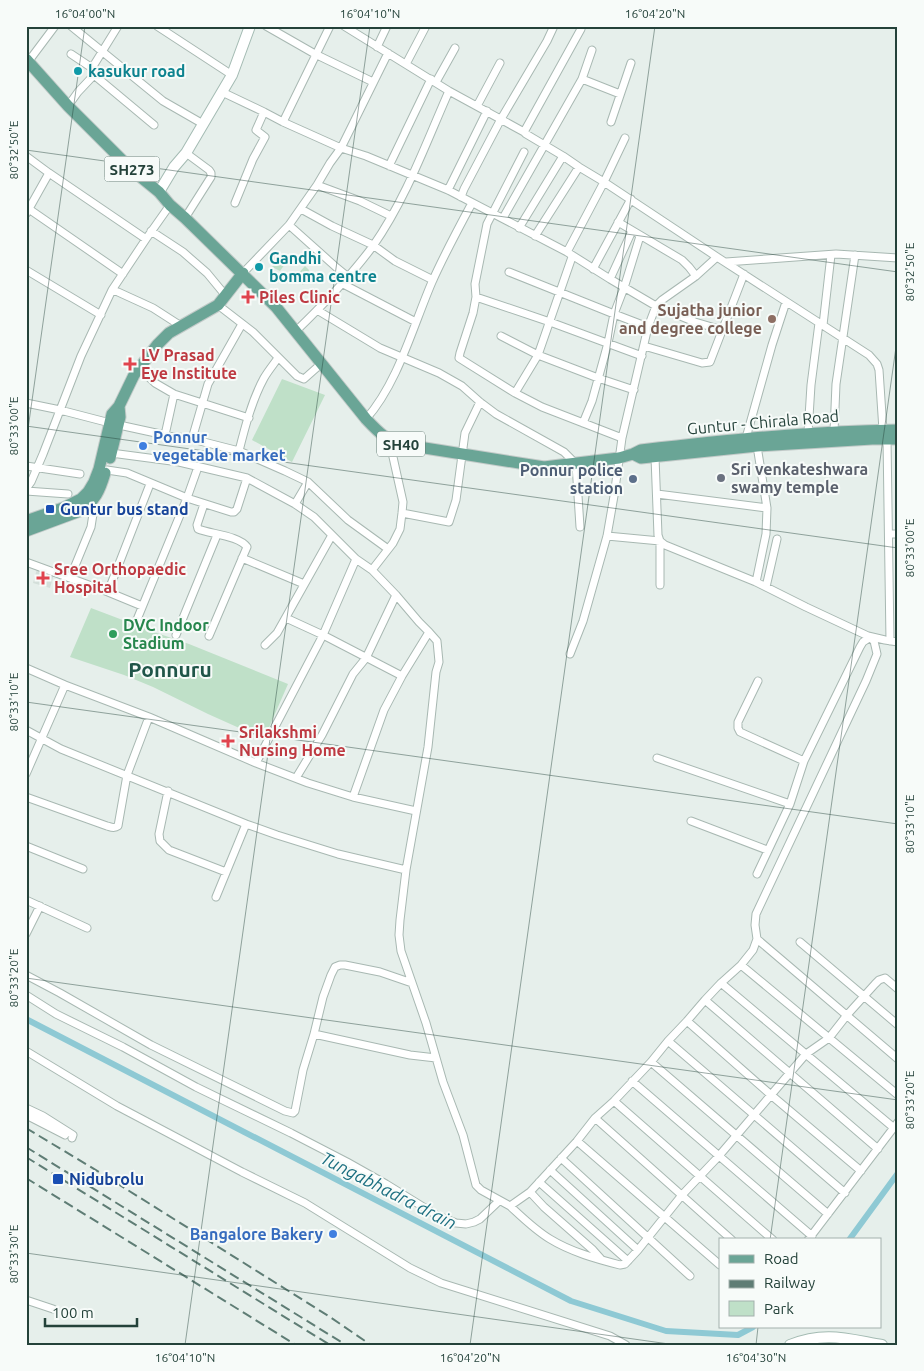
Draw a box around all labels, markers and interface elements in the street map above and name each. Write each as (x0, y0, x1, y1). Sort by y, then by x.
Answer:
text: 16°04'00"N (55, 7, 115, 20)
text: 16°04'10"N (340, 7, 400, 20)
text: 16°04'20"N (625, 7, 685, 20)
place label: kasukur road (88, 62, 185, 80)
marker: kasukur road (72, 65, 84, 77)
text: 80°32'50"E (7, 120, 20, 179)
road number: SH273 (104, 156, 160, 182)
text: 80°32'50"E (903, 242, 916, 301)
place label: Gandhi bomma centre (269, 249, 377, 285)
marker: Gandhi bomma centre (253, 261, 265, 273)
place label: Piles Clinic (259, 288, 340, 306)
marker: Piles Clinic (241, 290, 255, 304)
place label: Sujatha junior and degree college (619, 301, 762, 337)
marker: Sujatha junior and degree college (766, 313, 778, 325)
place label: LV Prasad Eye Institute (141, 346, 237, 382)
marker: LV Prasad Eye Institute (123, 357, 137, 371)
text: 80°33'00"E (7, 396, 20, 455)
street label: Guntur - Chirala Road (686, 406, 840, 438)
place label: Ponnur vegetable market (153, 428, 286, 464)
road number: SH40 (377, 432, 425, 456)
marker: Ponnur vegetable market (137, 440, 149, 452)
place label: Sri venkateshwara swamy temple (731, 460, 868, 496)
place label: Ponnur police station (520, 461, 623, 497)
marker: Sri venkateshwara swamy temple (715, 472, 727, 484)
marker: Ponnur police station (627, 473, 639, 485)
place label: Guntur bus stand (60, 500, 189, 518)
marker: Guntur bus stand (44, 503, 56, 515)
text: 80°33'00"E (903, 518, 916, 577)
place label: Sree Orthopaedic Hospital (54, 560, 186, 596)
marker: Sree Orthopaedic Hospital (36, 571, 50, 585)
place label: DVC Indoor Stadium (123, 616, 209, 652)
marker: DVC Indoor Stadium (107, 628, 119, 640)
district label: Ponnuru (128, 657, 212, 681)
text: 80°33'10"E (7, 672, 20, 731)
place label: Srilakshmi Nursing Home (239, 723, 346, 759)
marker: Srilakshmi Nursing Home (221, 734, 235, 748)
text: 80°33'10"E (903, 794, 916, 853)
text: 80°33'20"E (7, 948, 20, 1007)
text: 80°33'20"E (903, 1070, 916, 1129)
water label: Tungabhadra drain (318, 1147, 460, 1233)
place label: Nidubrolu (69, 1170, 144, 1188)
marker: Nidubrolu (51, 1172, 65, 1186)
text: 80°33'30"E (7, 1224, 20, 1283)
place label: Bangalore Bakery (190, 1225, 323, 1243)
marker: Bangalore Bakery (327, 1228, 339, 1240)
legend (719, 1238, 882, 1328)
text: Road (764, 1250, 799, 1267)
text: Railway (764, 1274, 815, 1291)
scale bar (45, 1296, 138, 1328)
text: Park (764, 1300, 794, 1317)
text: 100 m (52, 1304, 94, 1321)
text: 16°04'10"N (155, 1351, 215, 1364)
text: 16°04'20"N (440, 1351, 500, 1364)
text: 16°04'30"N (726, 1351, 786, 1364)

